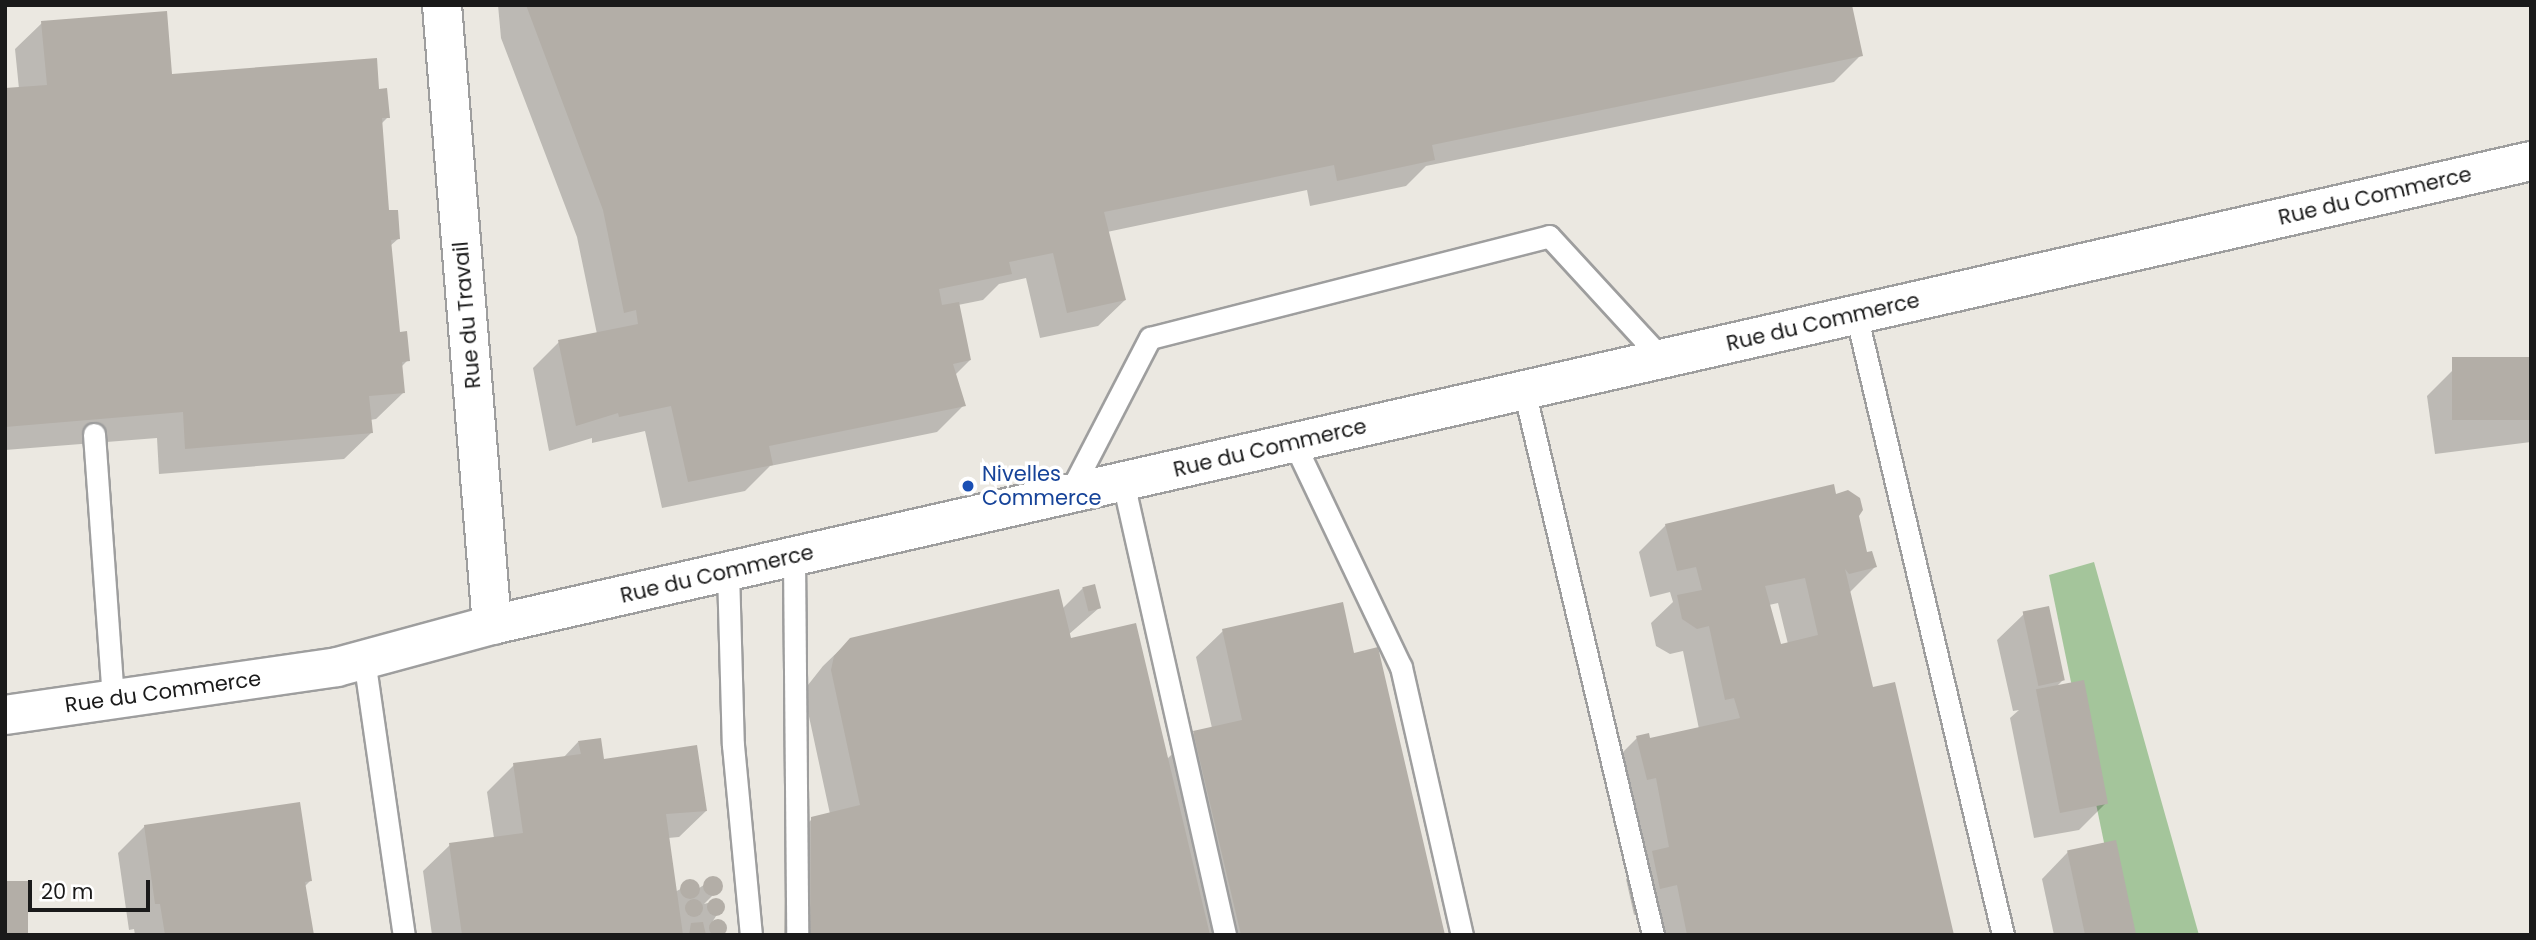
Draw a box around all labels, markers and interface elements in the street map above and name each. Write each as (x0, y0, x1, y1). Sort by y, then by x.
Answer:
street label: Rue du Commerce (2276, 161, 2474, 231)
street label: Rue du Travail (448, 240, 486, 390)
street label: Rue du Commerce (1724, 287, 1922, 357)
street label: Rue du Commerce (1171, 413, 1369, 483)
place label: Nivelles Commerce (982, 461, 1102, 511)
marker: Nivelles Commerce (960, 478, 976, 494)
street label: Rue du Commerce (618, 539, 816, 609)
street label: Rue du Commerce (63, 666, 263, 718)
scale bar (32, 866, 154, 910)
text: 20 m (41, 877, 94, 906)

